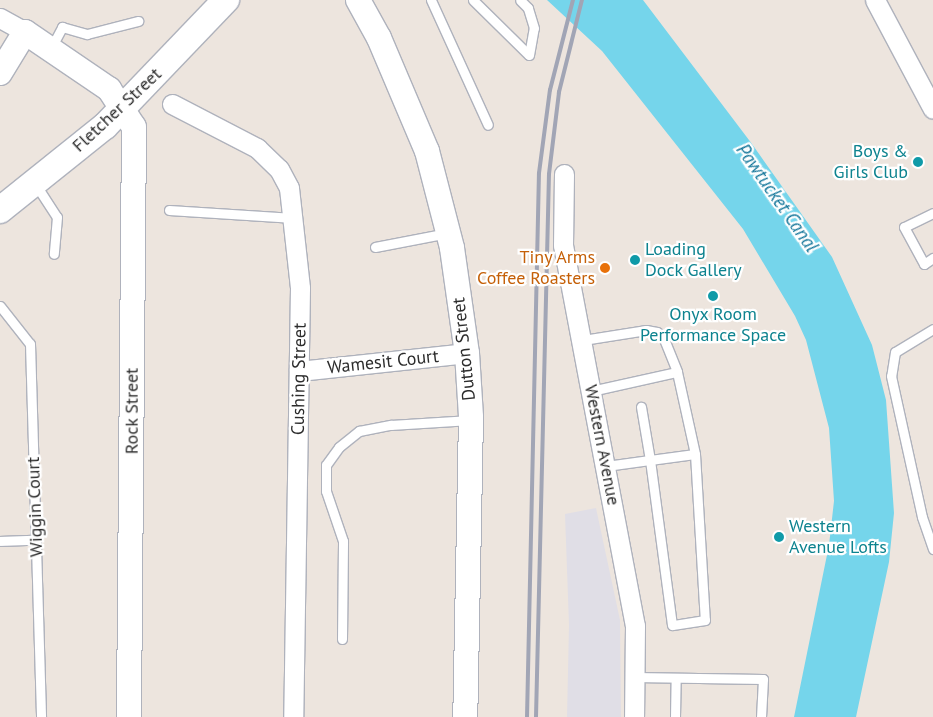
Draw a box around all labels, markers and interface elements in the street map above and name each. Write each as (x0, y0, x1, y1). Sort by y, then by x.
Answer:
street label: Fletcher Street (68, 63, 166, 157)
water label: Pawtucket Canal (731, 139, 823, 257)
place label: Boys & Girls Club (833, 141, 908, 183)
marker: Boys & Girls Club (912, 156, 924, 168)
place label: Loading Dock Gallery (645, 239, 742, 282)
place label: Tiny Arms Coffee Roasters (477, 247, 595, 290)
marker: Loading Dock Gallery (629, 254, 641, 266)
marker: Tiny Arms Coffee Roasters (599, 262, 611, 274)
marker: Onyx Room Performance Space (707, 290, 719, 302)
street label: Dutton Street (448, 296, 480, 402)
place label: Onyx Room Performance Space (640, 304, 786, 346)
street label: Cushing Street (287, 323, 311, 435)
street label: Wamesit Court (326, 345, 440, 379)
street label: Rock Street (121, 367, 143, 455)
street label: Western Avenue (580, 383, 624, 507)
street label: Wiggin Court (22, 457, 48, 557)
place label: Western Avenue Lofts (789, 516, 887, 558)
marker: Western Avenue Lofts (773, 531, 785, 543)

